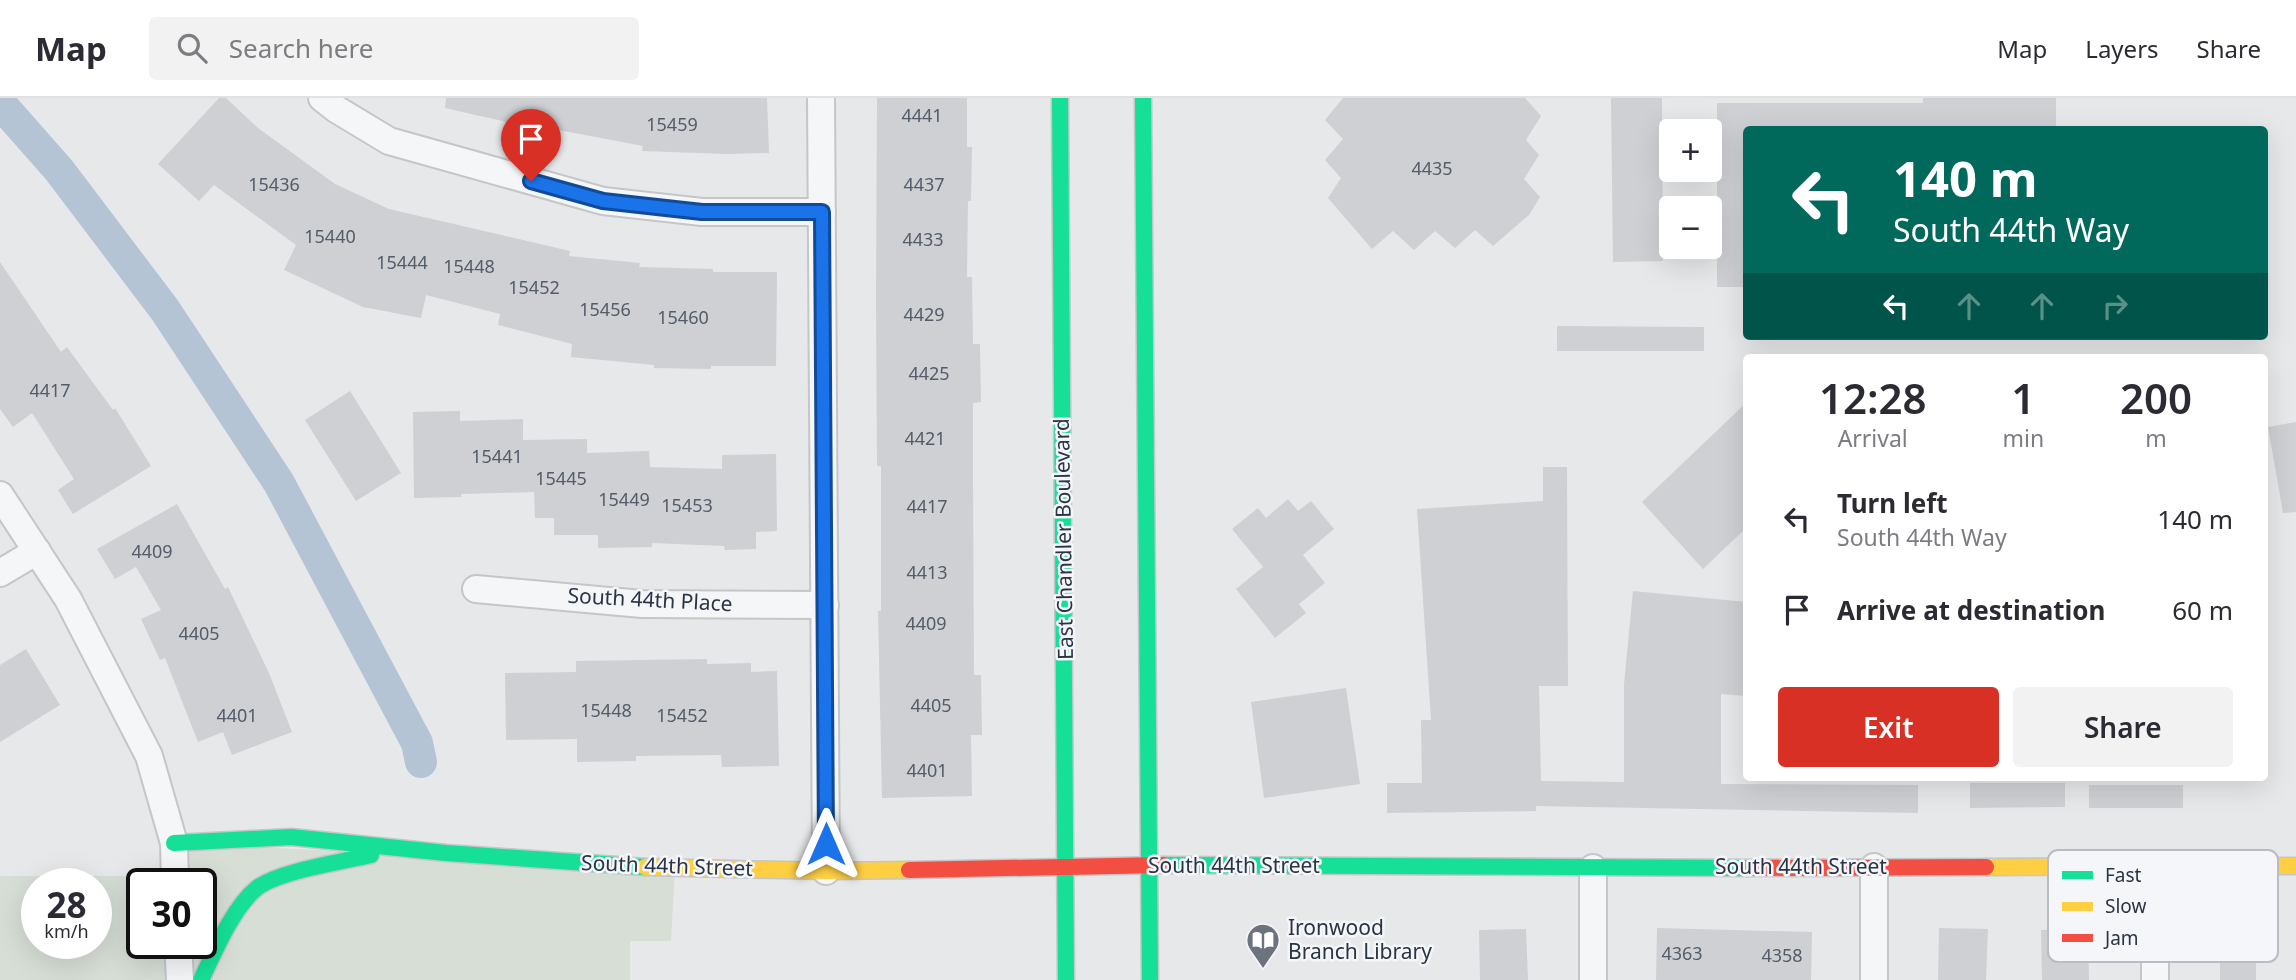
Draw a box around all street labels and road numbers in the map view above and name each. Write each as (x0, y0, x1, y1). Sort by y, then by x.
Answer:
street label: East Chandler Boulevard (1047, 418, 1079, 660)
street label: South 44th Place (567, 581, 733, 617)
street label: South 44th Street (581, 848, 754, 882)
street label: South 44th Street (1148, 851, 1320, 879)
street label: South 44th Street (1715, 852, 1887, 880)

